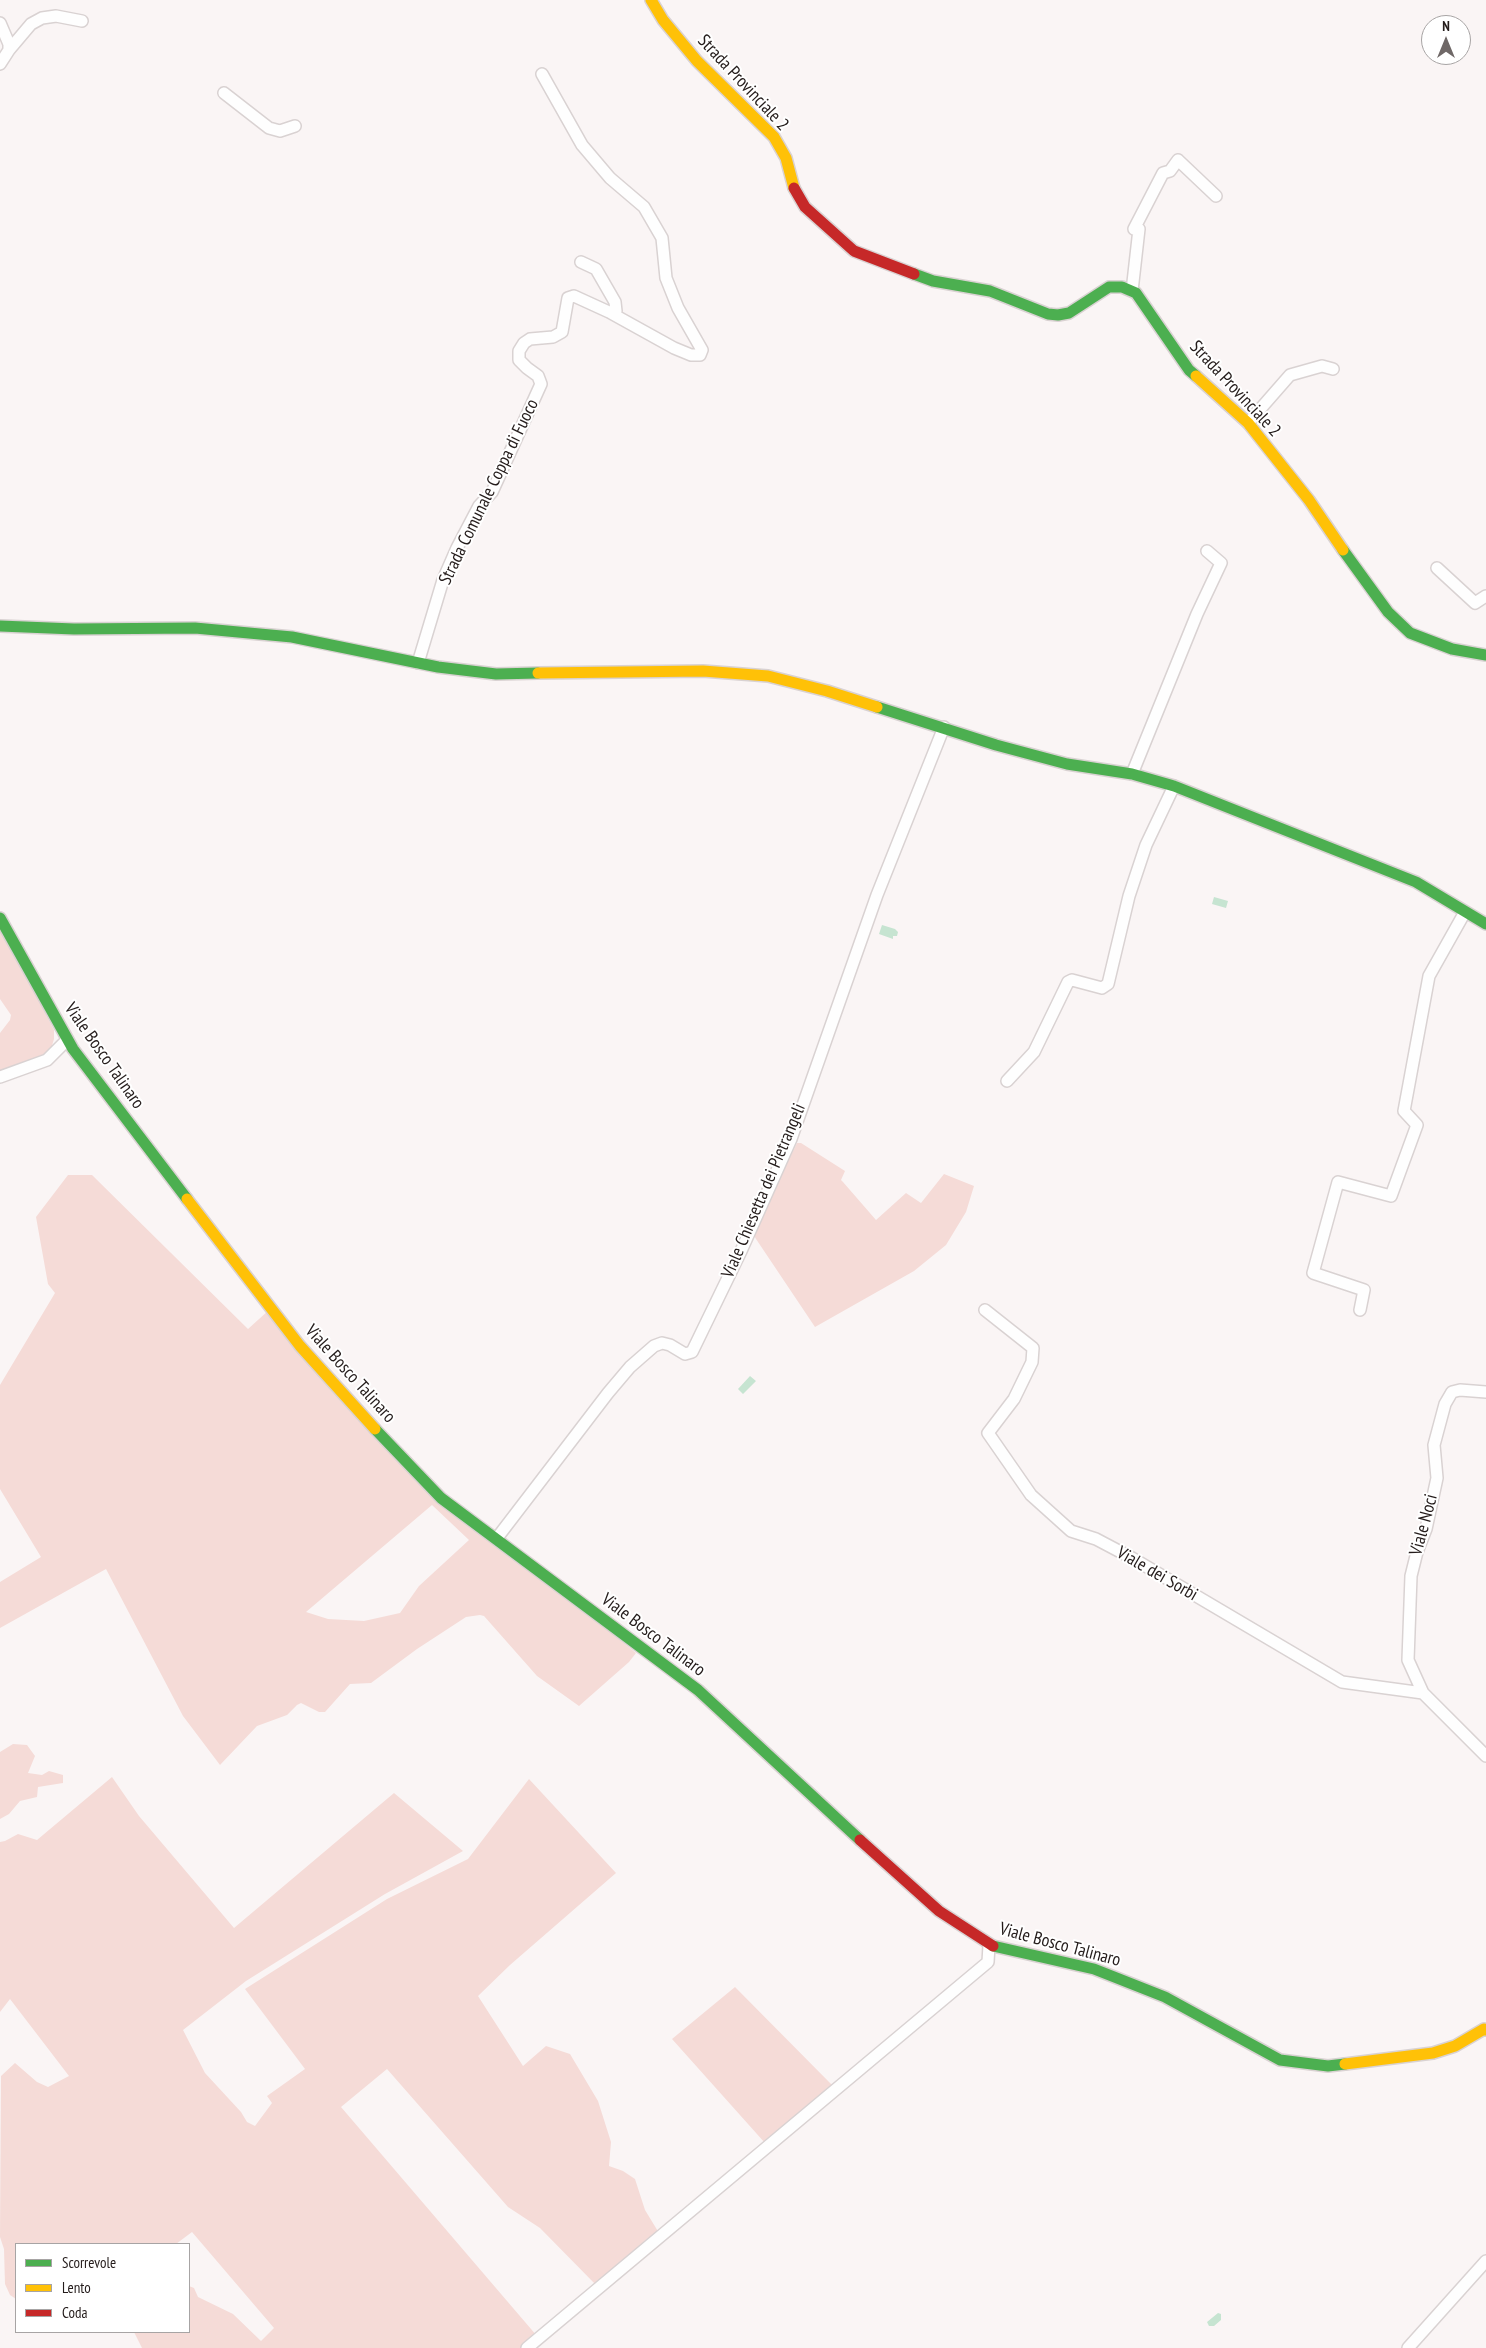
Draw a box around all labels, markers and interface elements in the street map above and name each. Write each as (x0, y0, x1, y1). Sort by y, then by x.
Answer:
north arrow (1421, 15, 1471, 65)
text: N (1442, 17, 1450, 35)
street label: Strada Provinciale 2 (693, 30, 793, 136)
street label: Strada Provinciale 2 (1185, 336, 1285, 442)
street label: Strada Comunale Coppa di Fuoco (435, 396, 543, 588)
street label: Viale Bosco Talinaro (59, 999, 149, 1113)
street label: Viale Chiesetta dei Pietrangeli (717, 1100, 811, 1282)
street label: Viale Bosco Talinaro (300, 1320, 400, 1428)
street label: Viale Noci (1405, 1492, 1443, 1558)
street label: Viale dei Sorbi (1113, 1542, 1201, 1606)
street label: Viale Bosco Talinaro (597, 1589, 709, 1681)
street label: Viale Bosco Talinaro (997, 1918, 1123, 1972)
legend (15, 2243, 190, 2333)
text: Scorrevole (62, 2253, 116, 2272)
text: Lento (62, 2278, 91, 2297)
text: Coda (62, 2303, 87, 2322)

